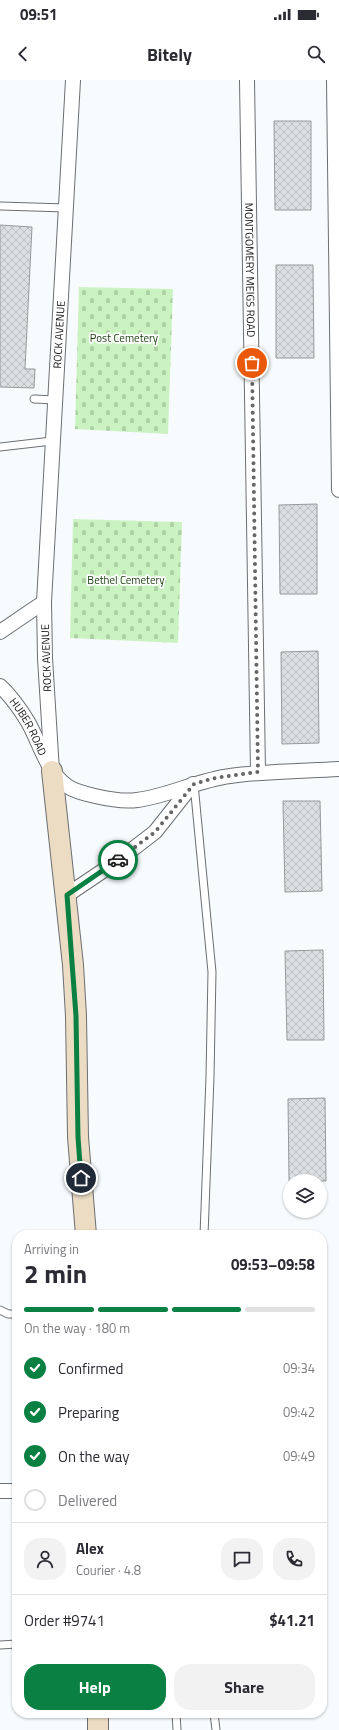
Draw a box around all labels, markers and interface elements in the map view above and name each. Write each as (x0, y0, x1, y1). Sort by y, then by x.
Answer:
text: 09:51 (20, 3, 57, 26)
text: Bitely (147, 41, 192, 68)
icon: back (12, 43, 34, 65)
icon: search (305, 43, 327, 65)
street label: MONTGOMERY MEIGS ROAD (241, 203, 259, 337)
street label: ROCK AVENUE (49, 300, 69, 369)
park label: Post Cemetery (90, 330, 159, 346)
pin (235, 346, 269, 380)
icon: bag (241, 352, 263, 374)
park label: Bethel Cemetery (87, 572, 165, 588)
street label: ROCK AVENUE (37, 624, 55, 692)
street label: HUBER ROAD (6, 694, 51, 758)
courier (98, 840, 138, 880)
icon: car (107, 849, 129, 871)
pin (64, 1161, 98, 1195)
icon: home (70, 1167, 92, 1189)
map controls (283, 1174, 327, 1218)
button: layers (283, 1174, 327, 1218)
text: Arriving in (24, 1239, 79, 1259)
text: 09:53–09:58 (231, 1253, 315, 1276)
text: 2 min (24, 1254, 87, 1293)
text: On the way · 180 m (24, 1318, 130, 1338)
icon: check (24, 1357, 46, 1379)
text: Confirmed (58, 1357, 123, 1380)
text: 09:34 (283, 1358, 315, 1378)
icon: check (24, 1401, 46, 1423)
text: Preparing (58, 1401, 119, 1424)
text: 09:42 (283, 1402, 315, 1422)
icon: check (24, 1445, 46, 1467)
text: On the way (58, 1445, 130, 1468)
text: 09:49 (283, 1446, 315, 1466)
text: Delivered (58, 1489, 117, 1512)
text: Alex (76, 1537, 104, 1560)
button: person (24, 1538, 66, 1580)
button: chat (221, 1538, 263, 1580)
button: phone (273, 1538, 315, 1580)
text: Courier · 4.8 (76, 1560, 141, 1580)
text: Order #9741 (24, 1609, 105, 1632)
text: $41.21 (269, 1609, 315, 1632)
button: Help (24, 1664, 166, 1710)
button: Share (174, 1664, 315, 1710)

